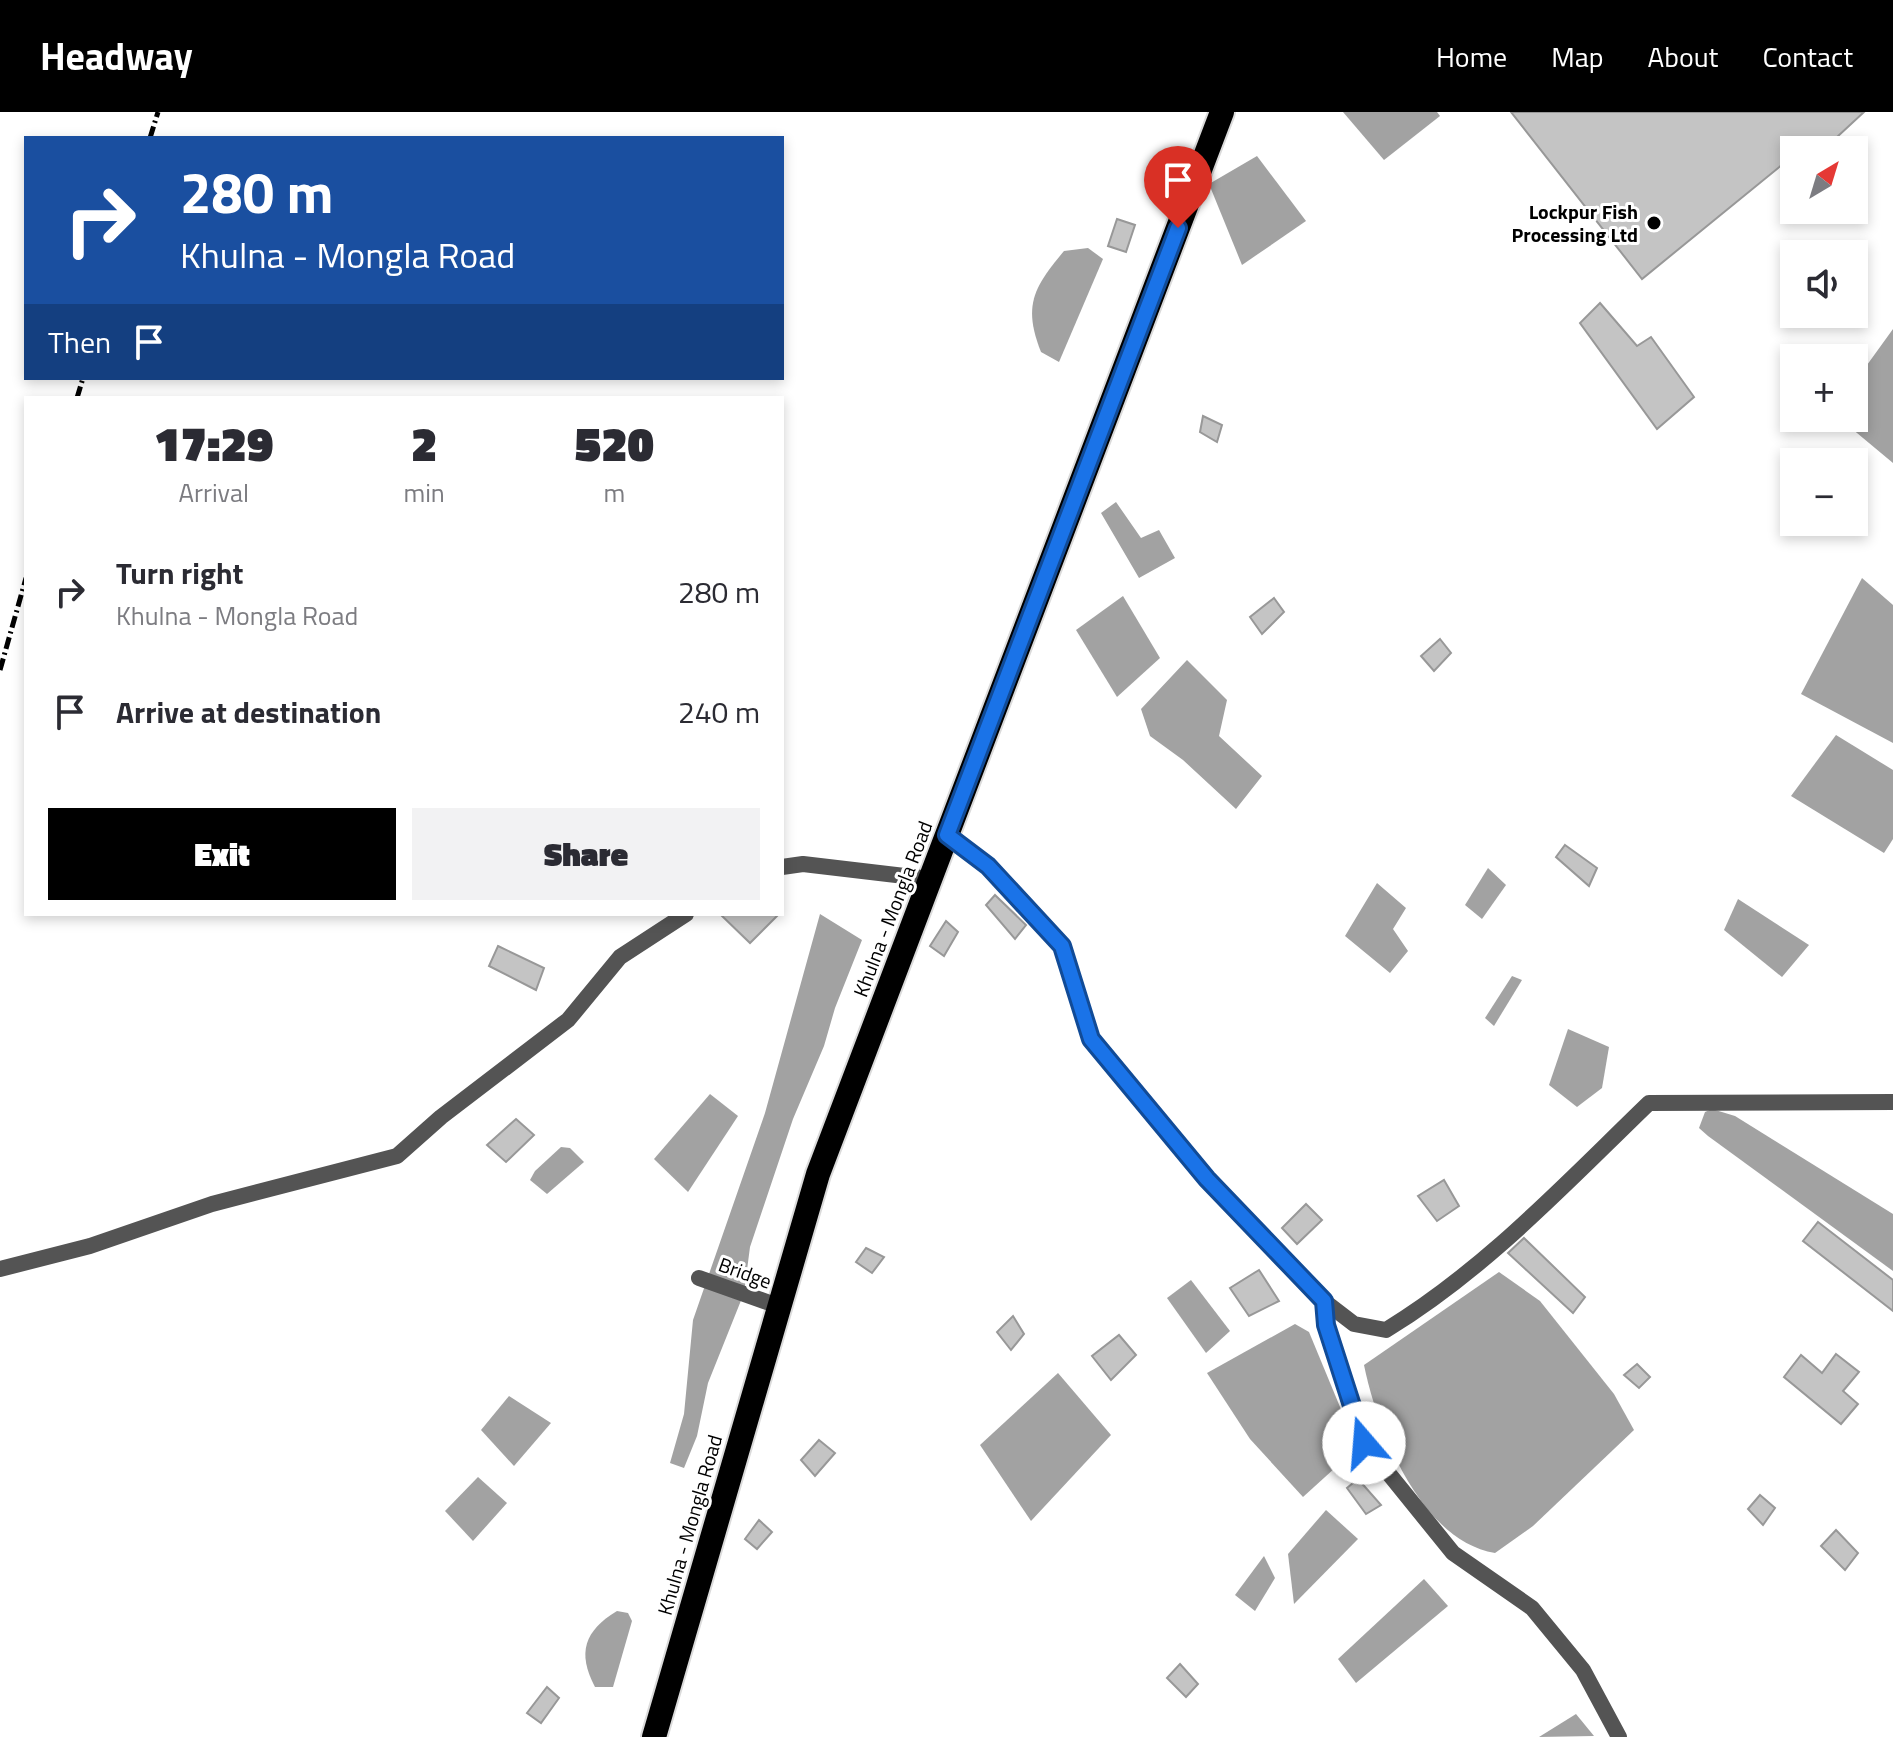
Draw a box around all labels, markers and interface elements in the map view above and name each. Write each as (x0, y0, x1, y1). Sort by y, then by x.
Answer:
text: Headway (40, 27, 193, 85)
text: Home (1436, 35, 1507, 78)
text: Map (1551, 35, 1604, 78)
text: About (1648, 35, 1718, 78)
text: Contact (1762, 35, 1853, 78)
north arrow (1780, 136, 1868, 224)
map controls (1780, 136, 1868, 536)
pin (1144, 146, 1212, 228)
text: 280 m (180, 150, 333, 235)
icon: arrive (1156, 158, 1200, 202)
icon: right (48, 168, 152, 272)
place label: Lockpur Fish Processing Ltd (1511, 196, 1638, 250)
marker: Lockpur Fish Processing Ltd (1645, 214, 1663, 232)
text: Khulna - Mongla Road (180, 227, 515, 282)
button: sound (1780, 240, 1868, 328)
text: Then (48, 319, 111, 365)
icon: arrive (127, 320, 171, 364)
button: + (1780, 344, 1868, 432)
text: 17:29 (154, 407, 273, 480)
text: 2 (411, 407, 437, 480)
text: 520 (575, 407, 654, 480)
button: − (1780, 448, 1868, 536)
text: Arrival (178, 473, 249, 512)
text: min (403, 473, 445, 512)
text: m (604, 473, 625, 512)
text: Turn right (116, 550, 244, 596)
text: 280 m (678, 569, 760, 615)
icon: right (48, 570, 92, 614)
text: Khulna - Mongla Road (116, 596, 358, 635)
text: Arrive at destination (116, 689, 381, 735)
text: 240 m (678, 689, 760, 735)
icon: arrive (48, 690, 92, 734)
button: Exit (48, 808, 396, 900)
button: Share (412, 808, 760, 900)
street label: Khulna - Mongla Road (845, 816, 940, 1001)
street label: Bridge (714, 1249, 776, 1296)
position arrow (1322, 1401, 1406, 1485)
street label: Khulna - Mongla Road (649, 1431, 730, 1619)

